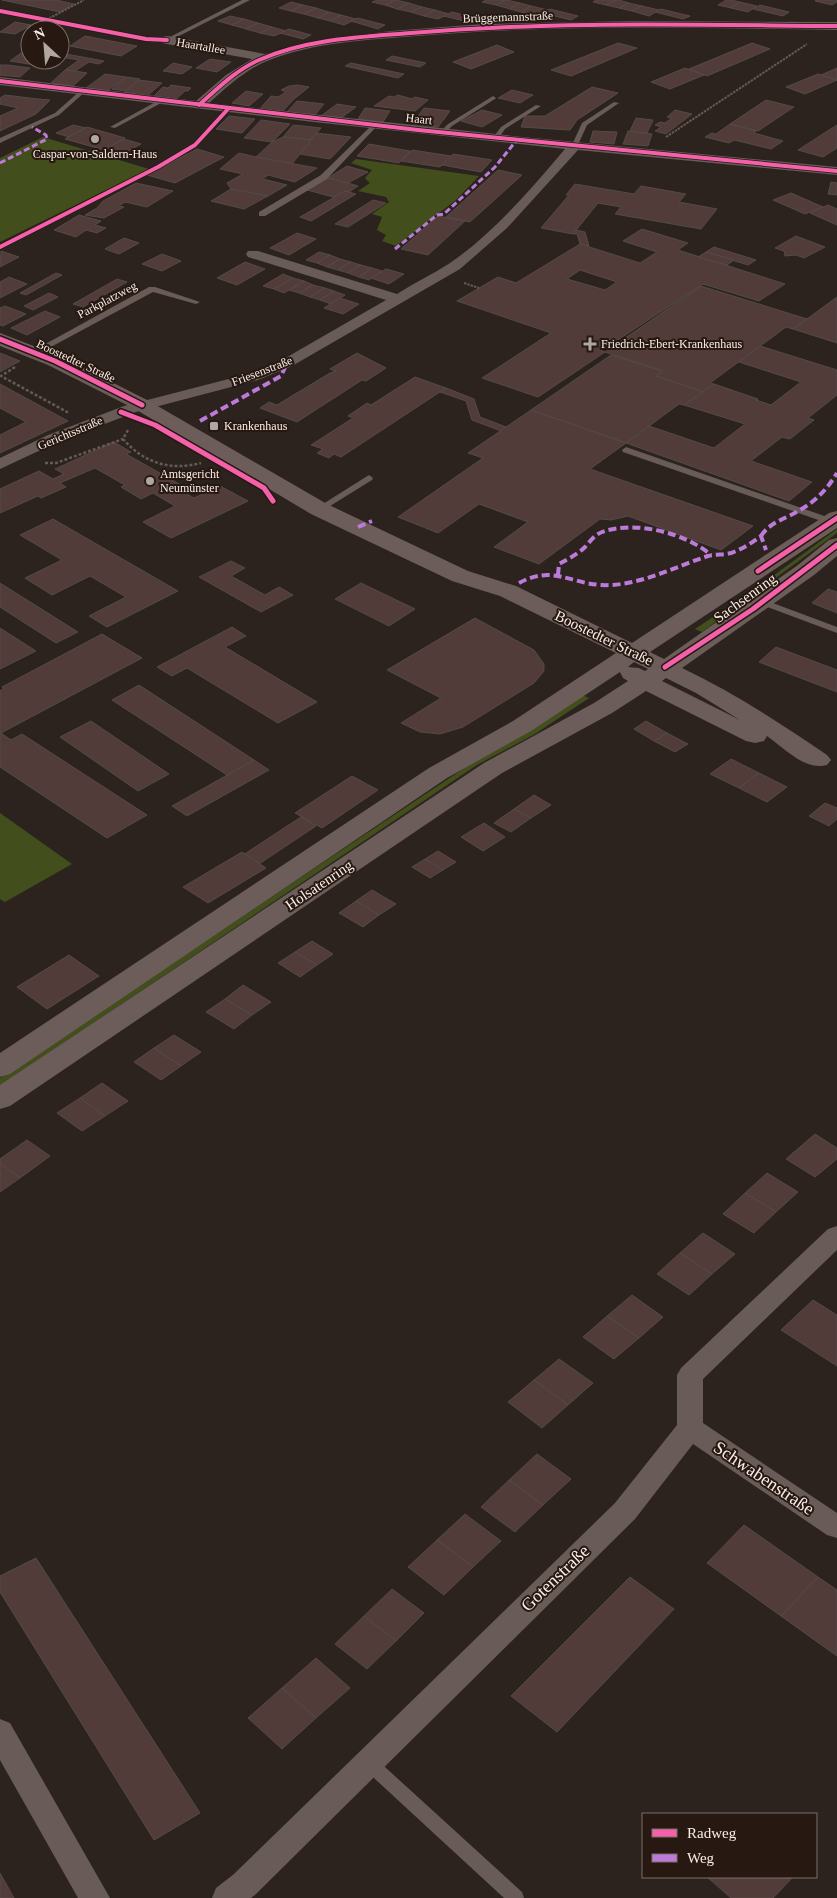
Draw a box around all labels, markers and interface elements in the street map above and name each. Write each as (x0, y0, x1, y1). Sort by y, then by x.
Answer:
street label: Brüggemannstraße (462, 8, 554, 26)
north arrow (20, 20, 70, 70)
text: N (32, 25, 47, 43)
street label: Haartallee (176, 35, 226, 57)
street label: Haart (405, 111, 434, 127)
marker: Caspar-von-Saldern-Haus (89, 133, 101, 145)
place label: Caspar-von-Saldern-Haus (33, 147, 158, 161)
street label: Parkplatzweg (75, 278, 139, 322)
street label: Boostedter Straße (34, 337, 118, 385)
marker: Friedrich-Ebert-Krankenhaus (583, 337, 597, 351)
place label: Friedrich-Ebert-Krankenhaus (601, 337, 743, 351)
street label: Friesenstraße (230, 353, 294, 389)
street label: Gerichtsstraße (35, 413, 105, 453)
place label: Krankenhaus (224, 419, 288, 433)
marker: Krankenhaus (208, 420, 220, 432)
place label: Amtsgericht Neumünster (160, 467, 220, 495)
marker: Amtsgericht Neumünster (144, 475, 156, 487)
street label: Sachsenring (711, 570, 780, 626)
street label: Boostedter Straße (552, 607, 656, 669)
street label: Holsatenring (282, 856, 356, 913)
street label: Schwabenstraße (710, 1437, 818, 1519)
street label: Gotenstraße (517, 1541, 593, 1615)
legend (642, 1813, 817, 1878)
text: Radweg (687, 1825, 737, 1841)
text: Weg (687, 1850, 715, 1866)

